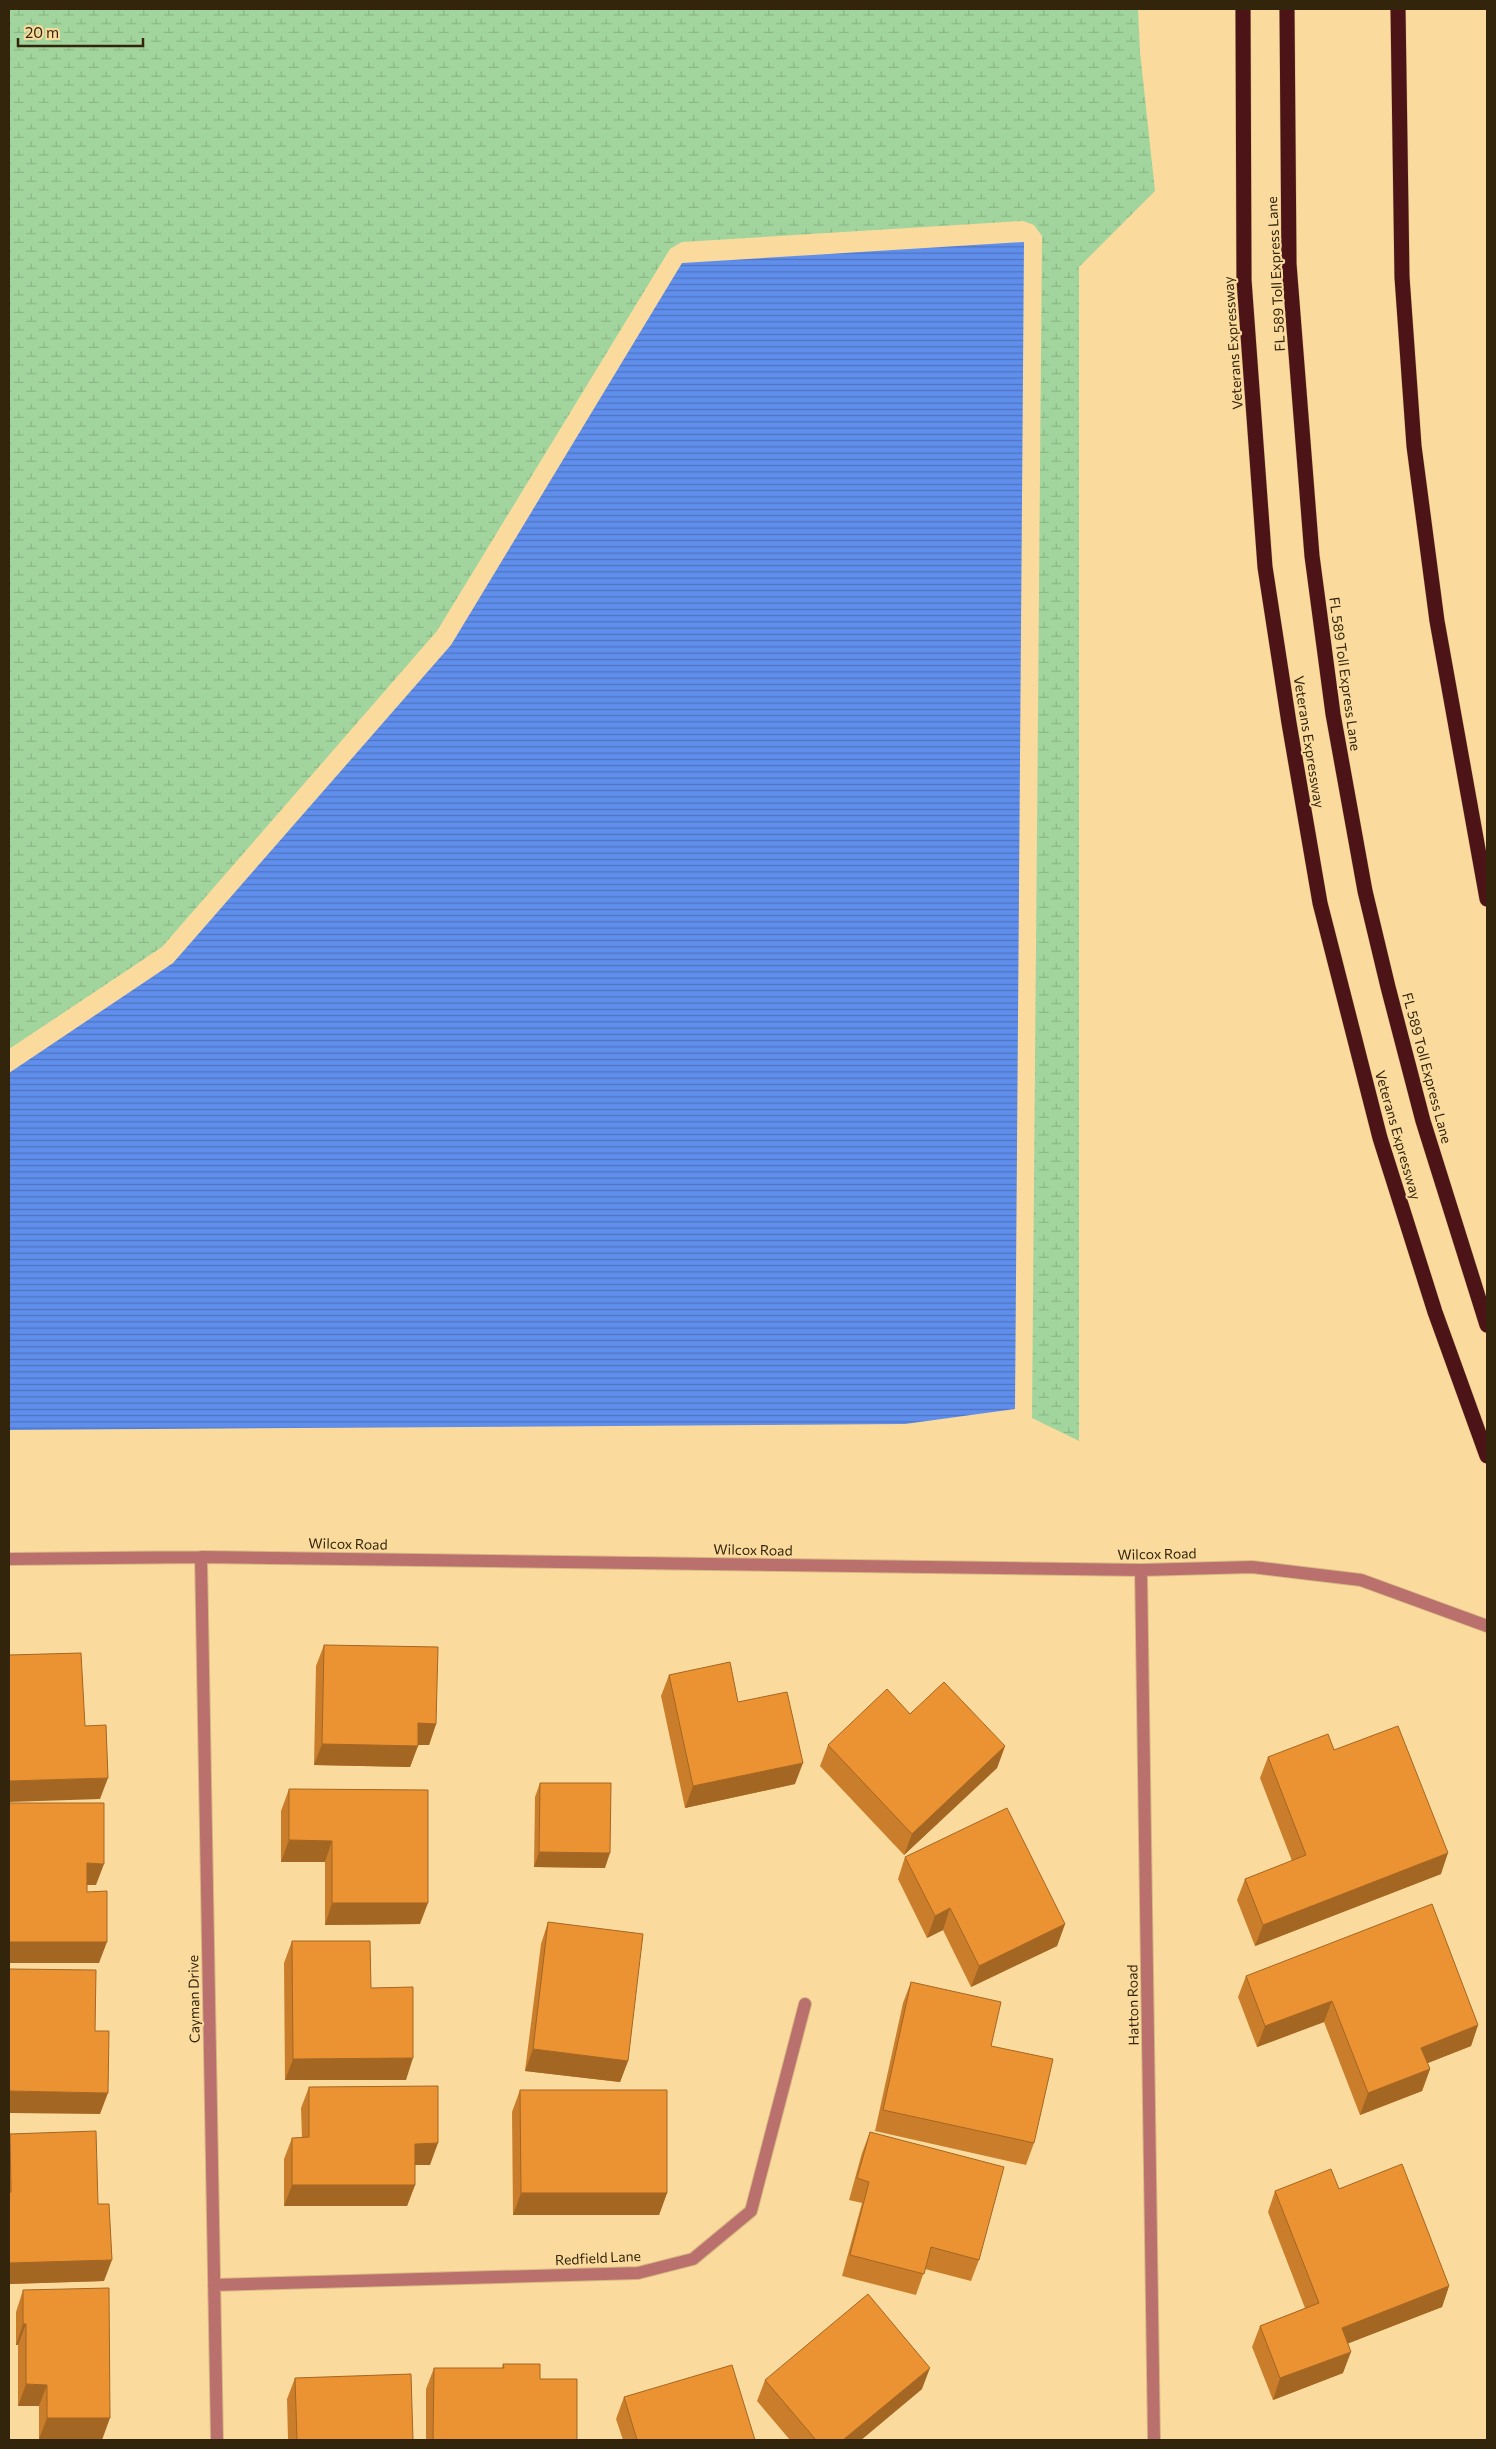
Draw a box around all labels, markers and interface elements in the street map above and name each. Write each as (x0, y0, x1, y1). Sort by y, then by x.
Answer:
scale bar (18, 15, 142, 47)
text: 20 m (25, 23, 59, 41)
street label: FL 589 Toll Express Lane (1263, 196, 1288, 352)
street label: Veterans Expressway (1219, 276, 1246, 410)
street label: FL 589 Toll Express Lane (1326, 596, 1365, 752)
street label: Veterans Expressway (1291, 675, 1328, 809)
street label: FL 589 Toll Express Lane (1399, 991, 1456, 1145)
street label: Veterans Expressway (1372, 1068, 1425, 1201)
street label: Wilcox Road (308, 1534, 388, 1553)
street label: Wilcox Road (713, 1540, 793, 1559)
street label: Wilcox Road (1117, 1544, 1197, 1563)
street label: Cayman Drive (184, 1955, 203, 2043)
street label: Hatton Road (1123, 1964, 1142, 2046)
street label: Redfield Lane (555, 2247, 641, 2268)

